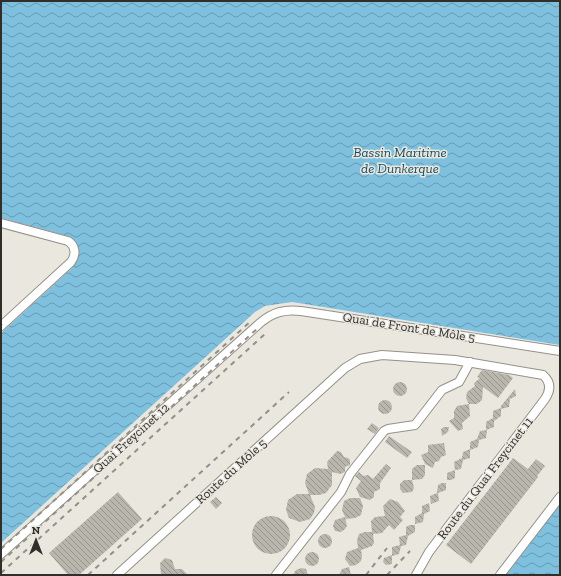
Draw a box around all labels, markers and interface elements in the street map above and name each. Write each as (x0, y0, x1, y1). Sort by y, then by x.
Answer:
water label: Bassin Maritime de Dunkerque (353, 144, 447, 177)
street label: Quai de Front de Môle 5 (342, 309, 477, 345)
street label: Quai Freycinet 12 (90, 400, 172, 476)
street label: Route du Quai Freycinet 11 (434, 414, 536, 542)
street label: Route du Môle 5 (192, 435, 270, 507)
north arrow (16, 520, 56, 560)
text: N (32, 524, 41, 537)

